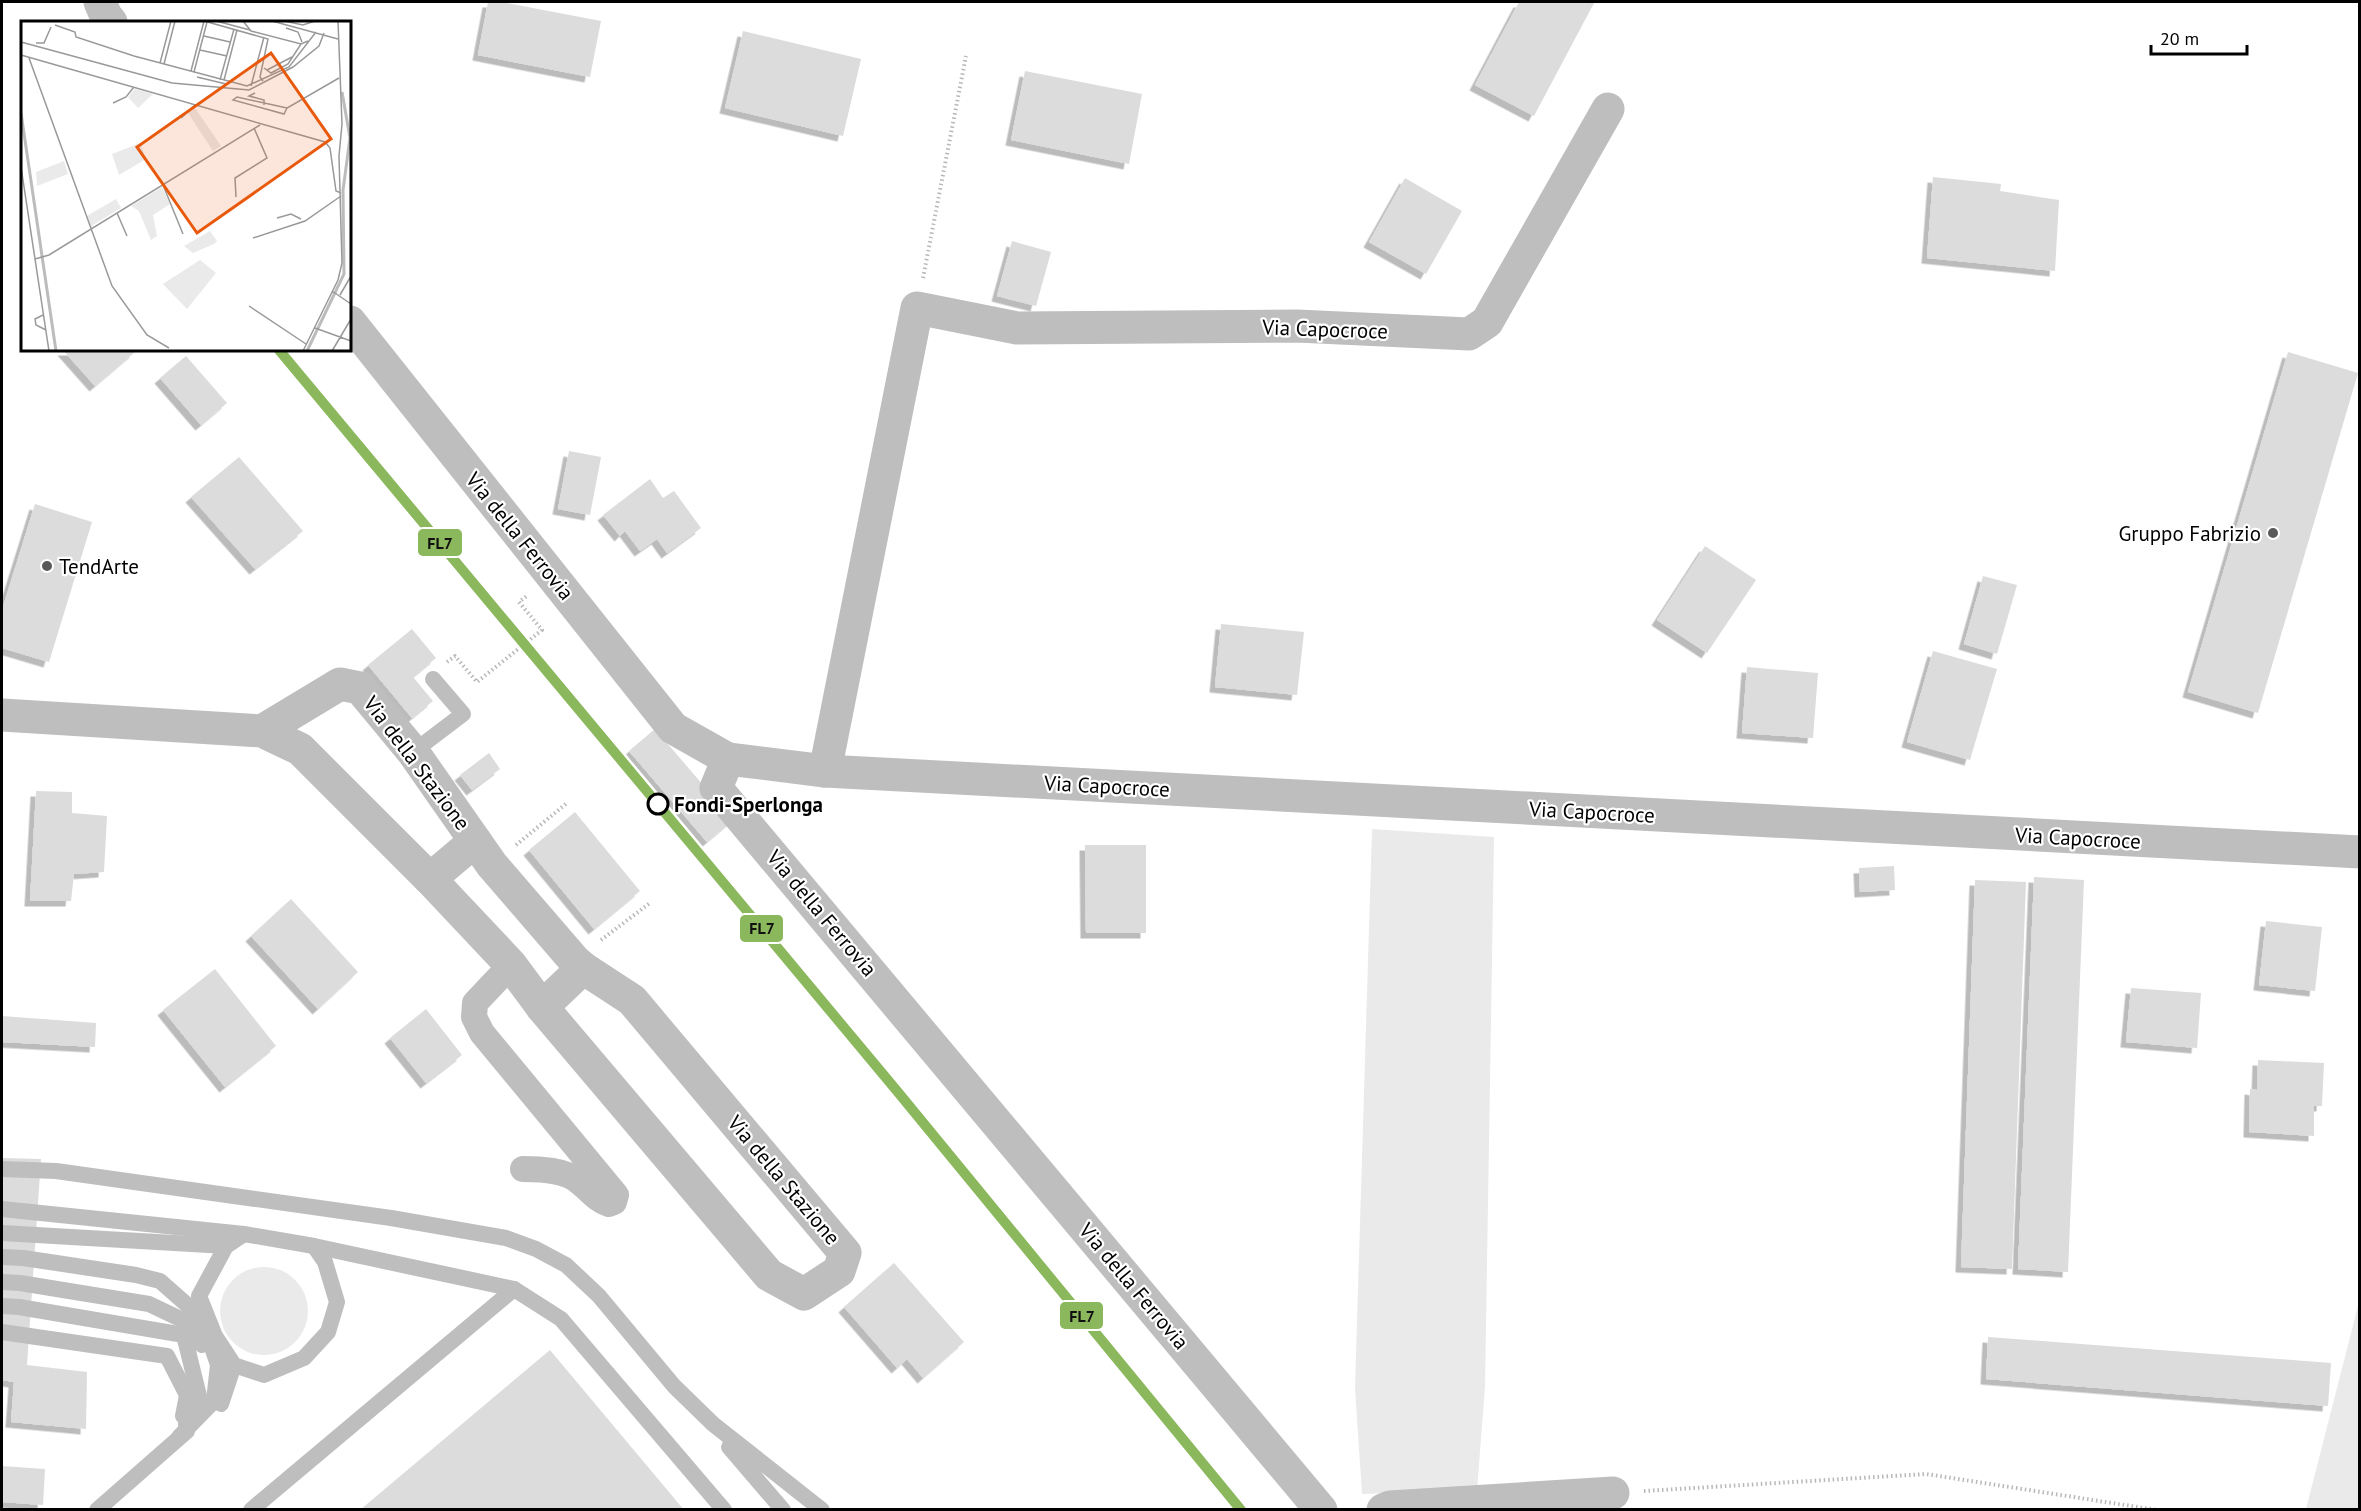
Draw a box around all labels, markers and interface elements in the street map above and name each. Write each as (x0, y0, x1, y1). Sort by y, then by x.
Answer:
scale bar (2151, 18, 2247, 56)
inset map (21, 21, 351, 351)
text: 20 m (2160, 27, 2199, 50)
street label: Via Capocroce (1261, 313, 1388, 345)
street label: Via della Ferrovia (460, 466, 580, 605)
place label: Gruppo Fabrizio (2118, 520, 2261, 547)
marker: Gruppo Fabrizio (2266, 526, 2280, 540)
line badge: FL7 (417, 528, 463, 557)
text: FL7 (427, 533, 453, 553)
place label: TendArte (59, 553, 139, 580)
marker: TendArte (40, 559, 54, 573)
street label: Via della Stazione (357, 690, 476, 835)
street label: Via Capocroce (1042, 769, 1171, 803)
place label: Fondi-Sperlonga (674, 791, 823, 818)
marker: Fondi-Sperlonga (647, 793, 669, 815)
street label: Via Capocroce (1527, 795, 1656, 829)
street label: Via Capocroce (2013, 821, 2142, 855)
street label: Via della Ferrovia (761, 843, 883, 982)
line badge: FL7 (739, 914, 784, 943)
text: FL7 (749, 918, 775, 938)
street label: Via della Stazione (721, 1109, 846, 1250)
street label: Via della Ferrovia (1073, 1216, 1195, 1355)
line badge: FL7 (1059, 1301, 1104, 1330)
text: FL7 (1069, 1306, 1095, 1326)

